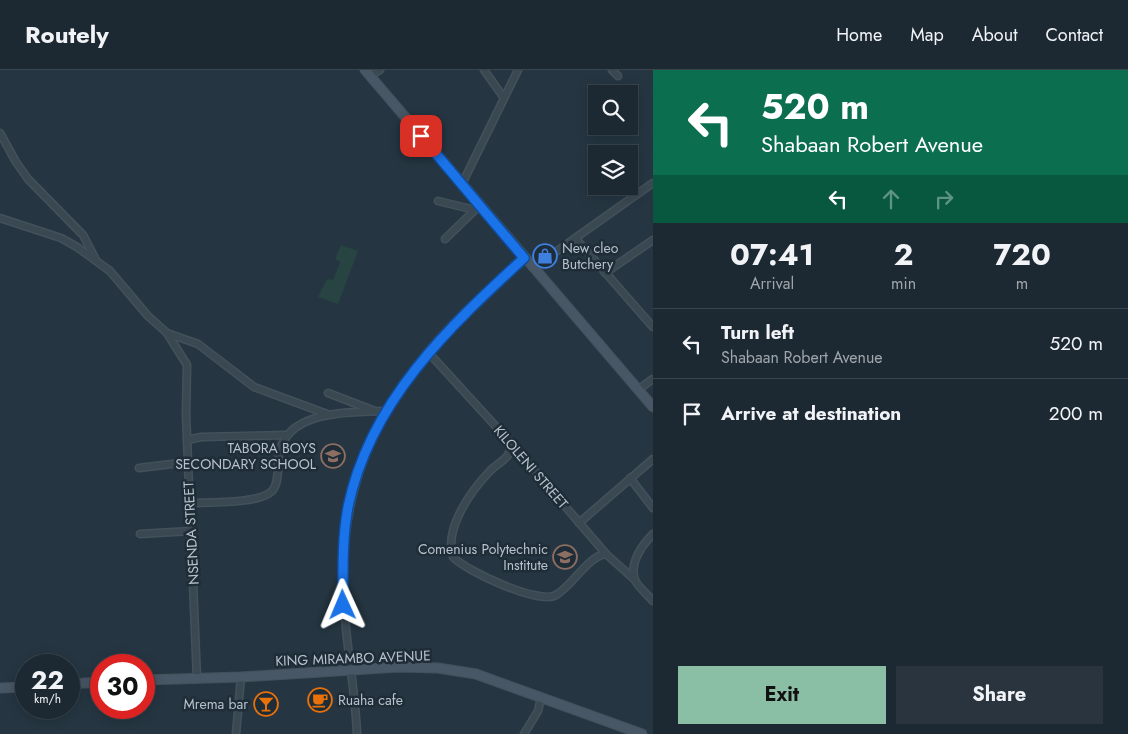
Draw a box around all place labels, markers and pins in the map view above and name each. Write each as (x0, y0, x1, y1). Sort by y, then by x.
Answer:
pin (400, 115, 442, 157)
place label: New cleo Butchery (562, 238, 619, 274)
shop icon: New cleo Butchery (532, 243, 558, 269)
place label: TABORA BOYS SECONDARY SCHOOL (175, 438, 317, 474)
school or university icon: TABORA BOYS SECONDARY SCHOOL (320, 443, 346, 469)
place label: Comenius Polytechnic Institute (418, 539, 548, 575)
school or university icon: Comenius Polytechnic Institute (552, 544, 578, 570)
cafe icon: Ruaha cafe (307, 687, 333, 713)
place label: Ruaha cafe (338, 690, 403, 710)
bar icon: Mrema bar (253, 691, 279, 717)
place label: Mrema bar (183, 694, 248, 714)

